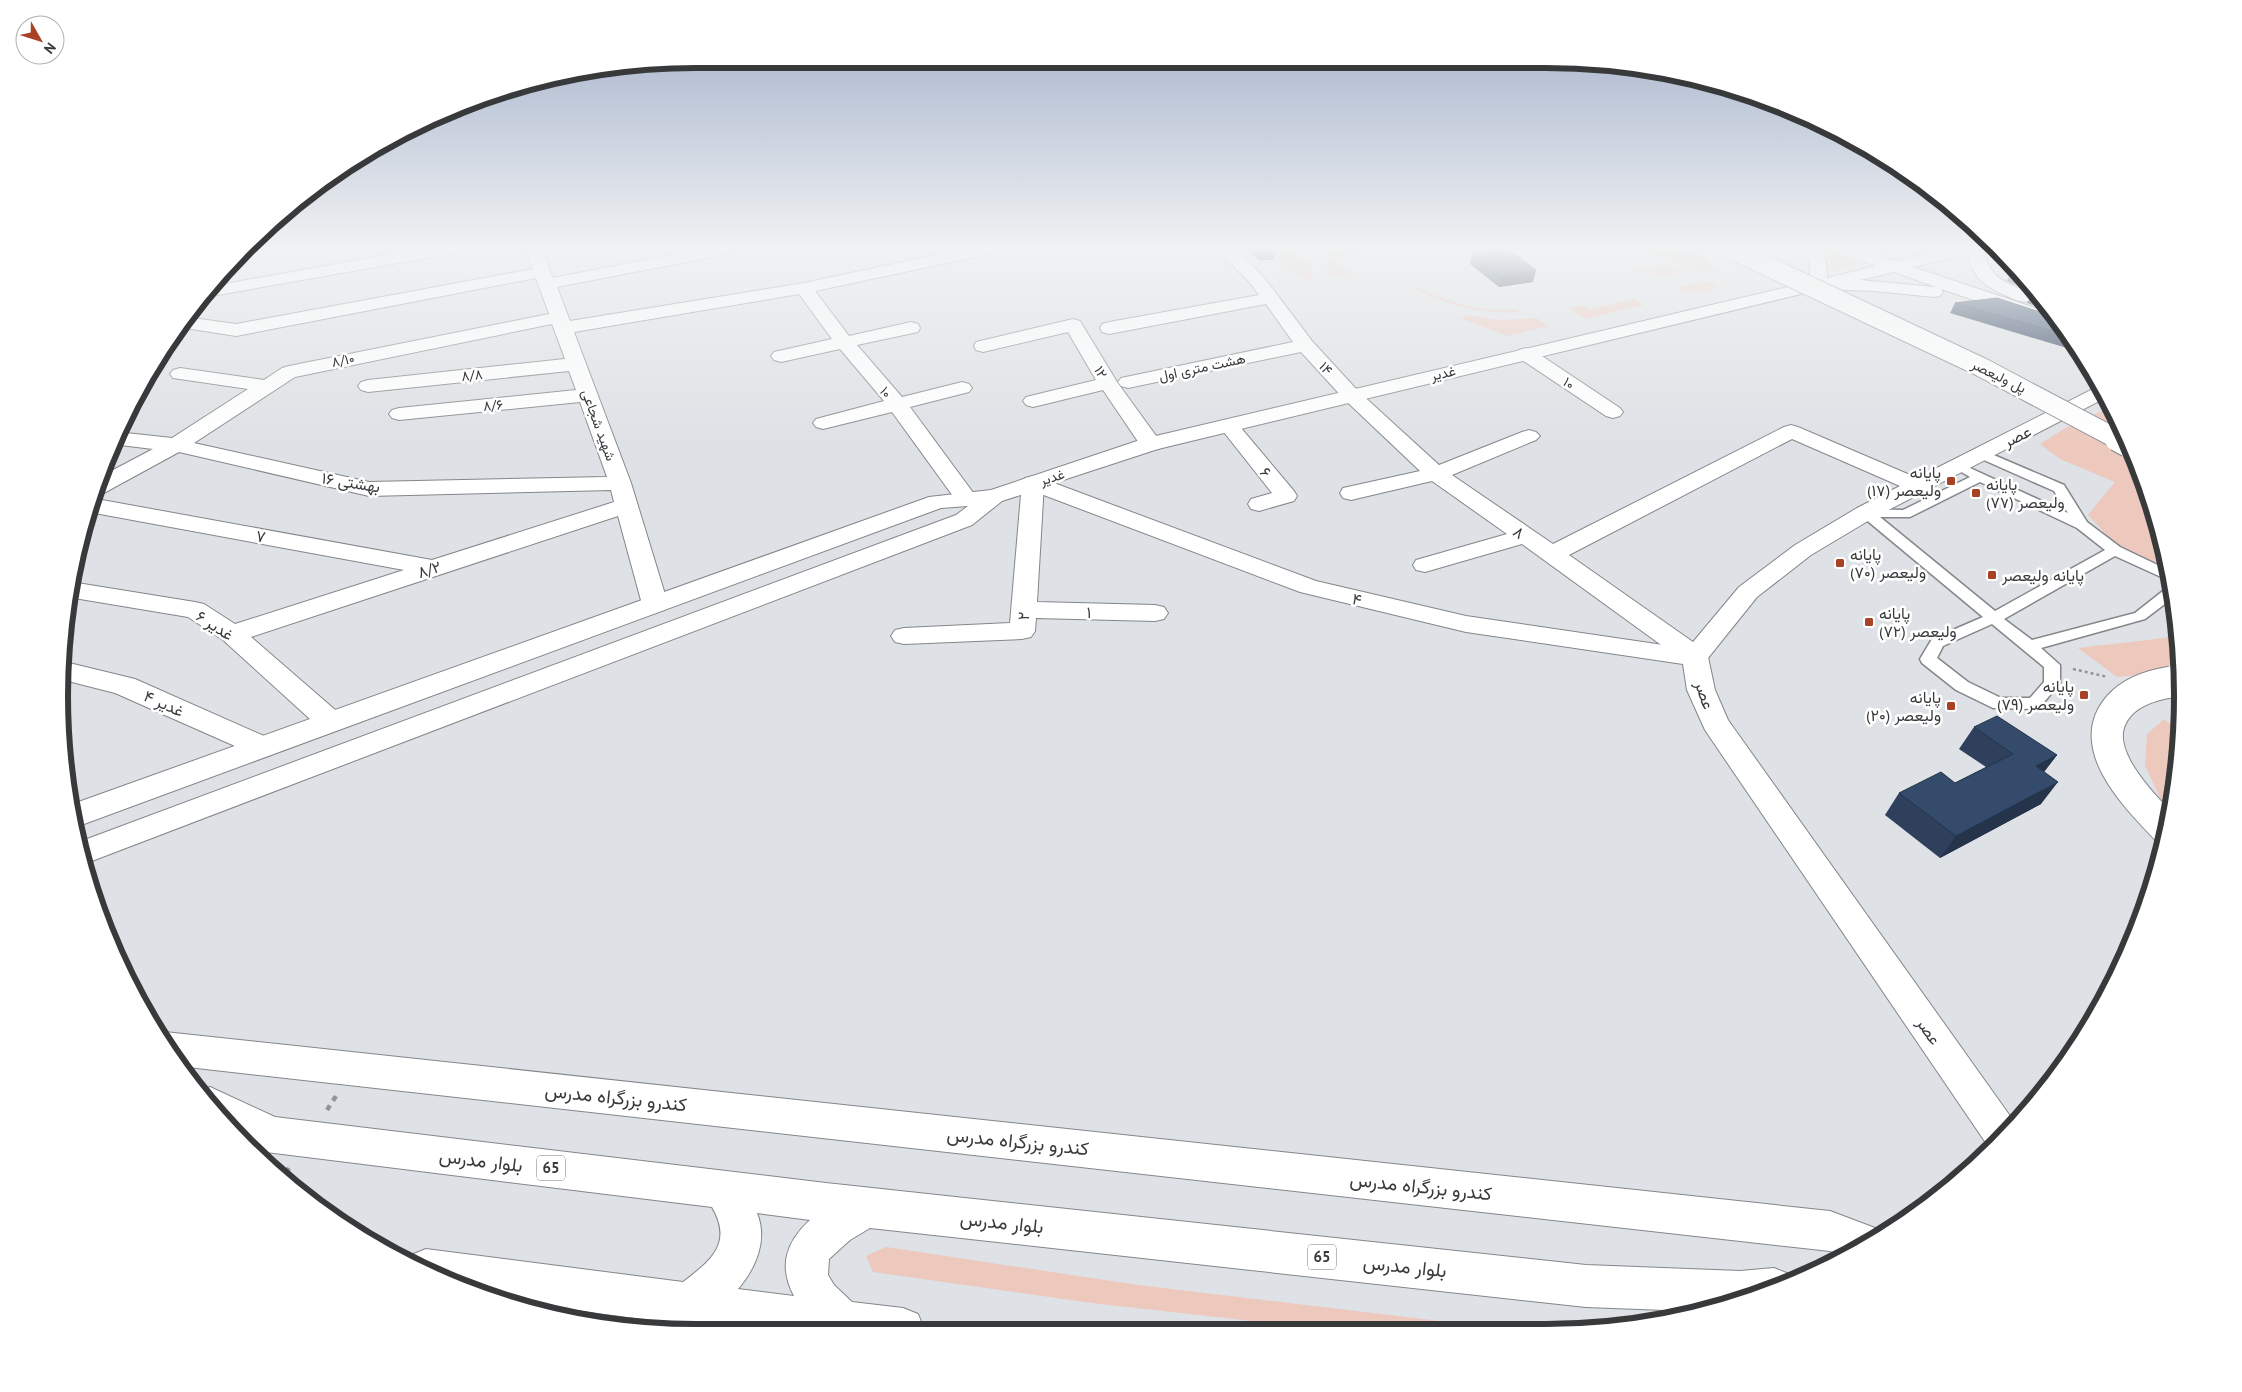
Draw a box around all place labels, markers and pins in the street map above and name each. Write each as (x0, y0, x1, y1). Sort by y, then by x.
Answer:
place label: پایانه ولیعصر (۱۷) (1867, 462, 1941, 501)
place label: پایانه ولیعصر (۷۷) (1986, 474, 2065, 513)
marker: پایانه ولیعصر (۱۷) (1945, 475, 1957, 487)
marker: پایانه ولیعصر (۷۷) (1970, 487, 1982, 499)
place label: پایانه ولیعصر (۷۰) (1850, 544, 1926, 583)
marker: پایانه ولیعصر (۷۰) (1834, 557, 1846, 569)
place label: پایانه ولیعصر (2001, 565, 2084, 587)
marker: پایانه ولیعصر (1986, 569, 1998, 581)
place label: پایانه ولیعصر (۷۲) (1879, 603, 1957, 642)
marker: پایانه ولیعصر (۷۲) (1863, 616, 1875, 628)
place label: پایانه ولیعصر (۷۹) (1997, 676, 2074, 715)
place label: پایانه ولیعصر (۲۰) (1866, 687, 1941, 726)
marker: پایانه ولیعصر (۷۹) (2078, 689, 2090, 701)
marker: پایانه ولیعصر (۲۰) (1945, 700, 1957, 712)

